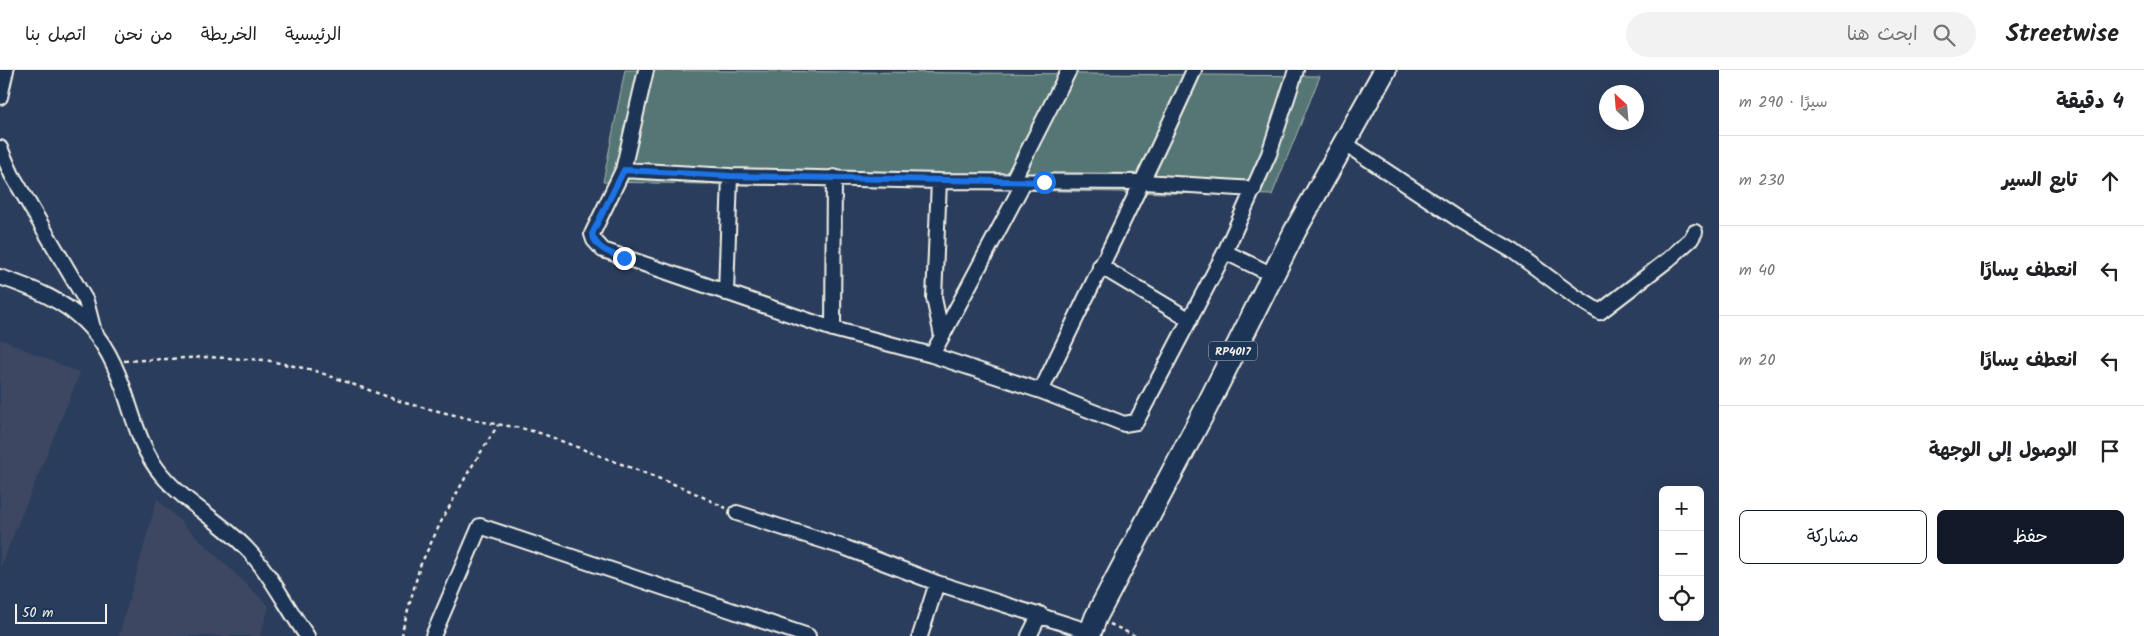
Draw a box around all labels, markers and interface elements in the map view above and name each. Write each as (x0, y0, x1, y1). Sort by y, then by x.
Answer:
search box (1626, 12, 1976, 57)
text: Streetwise (2006, 15, 2119, 54)
text: ابحث هنا (1847, 20, 1918, 50)
text: اتصل بنا (25, 21, 86, 50)
text: من نحن (114, 21, 173, 50)
text: الخريطة (201, 21, 257, 50)
text: الرئيسية (285, 21, 341, 50)
icon: search (1930, 21, 1958, 49)
north arrow (1599, 85, 1644, 130)
text: 4 دقيقة (2056, 86, 2124, 119)
text: سيرًا · 290 m (1739, 90, 1828, 115)
text: تابع السير (2002, 166, 2077, 196)
icon: ahead (2096, 167, 2124, 195)
text: 230 m (1739, 168, 1785, 193)
route start (1033, 171, 1056, 194)
route end (613, 247, 636, 270)
text: انعطف يسارًا (1980, 256, 2077, 286)
icon: left (2096, 257, 2124, 285)
text: 40 m (1739, 258, 1775, 283)
road number: RP4017 (1209, 342, 1257, 360)
text: انعطف يسارًا (1980, 346, 2077, 376)
icon: left (2096, 347, 2124, 375)
text: 20 m (1739, 348, 1775, 373)
text: الوصول إلى الوجهة (1929, 436, 2077, 466)
icon: arrive (2096, 437, 2124, 465)
map controls (1659, 486, 1704, 621)
button: + (1659, 486, 1704, 531)
button: مشاركة (1739, 510, 1927, 564)
button: حفظ (1937, 510, 2124, 564)
button: − (1659, 531, 1704, 576)
button: locate (1659, 576, 1704, 621)
scale bar (15, 601, 108, 624)
text: 50 m (22, 602, 53, 624)

